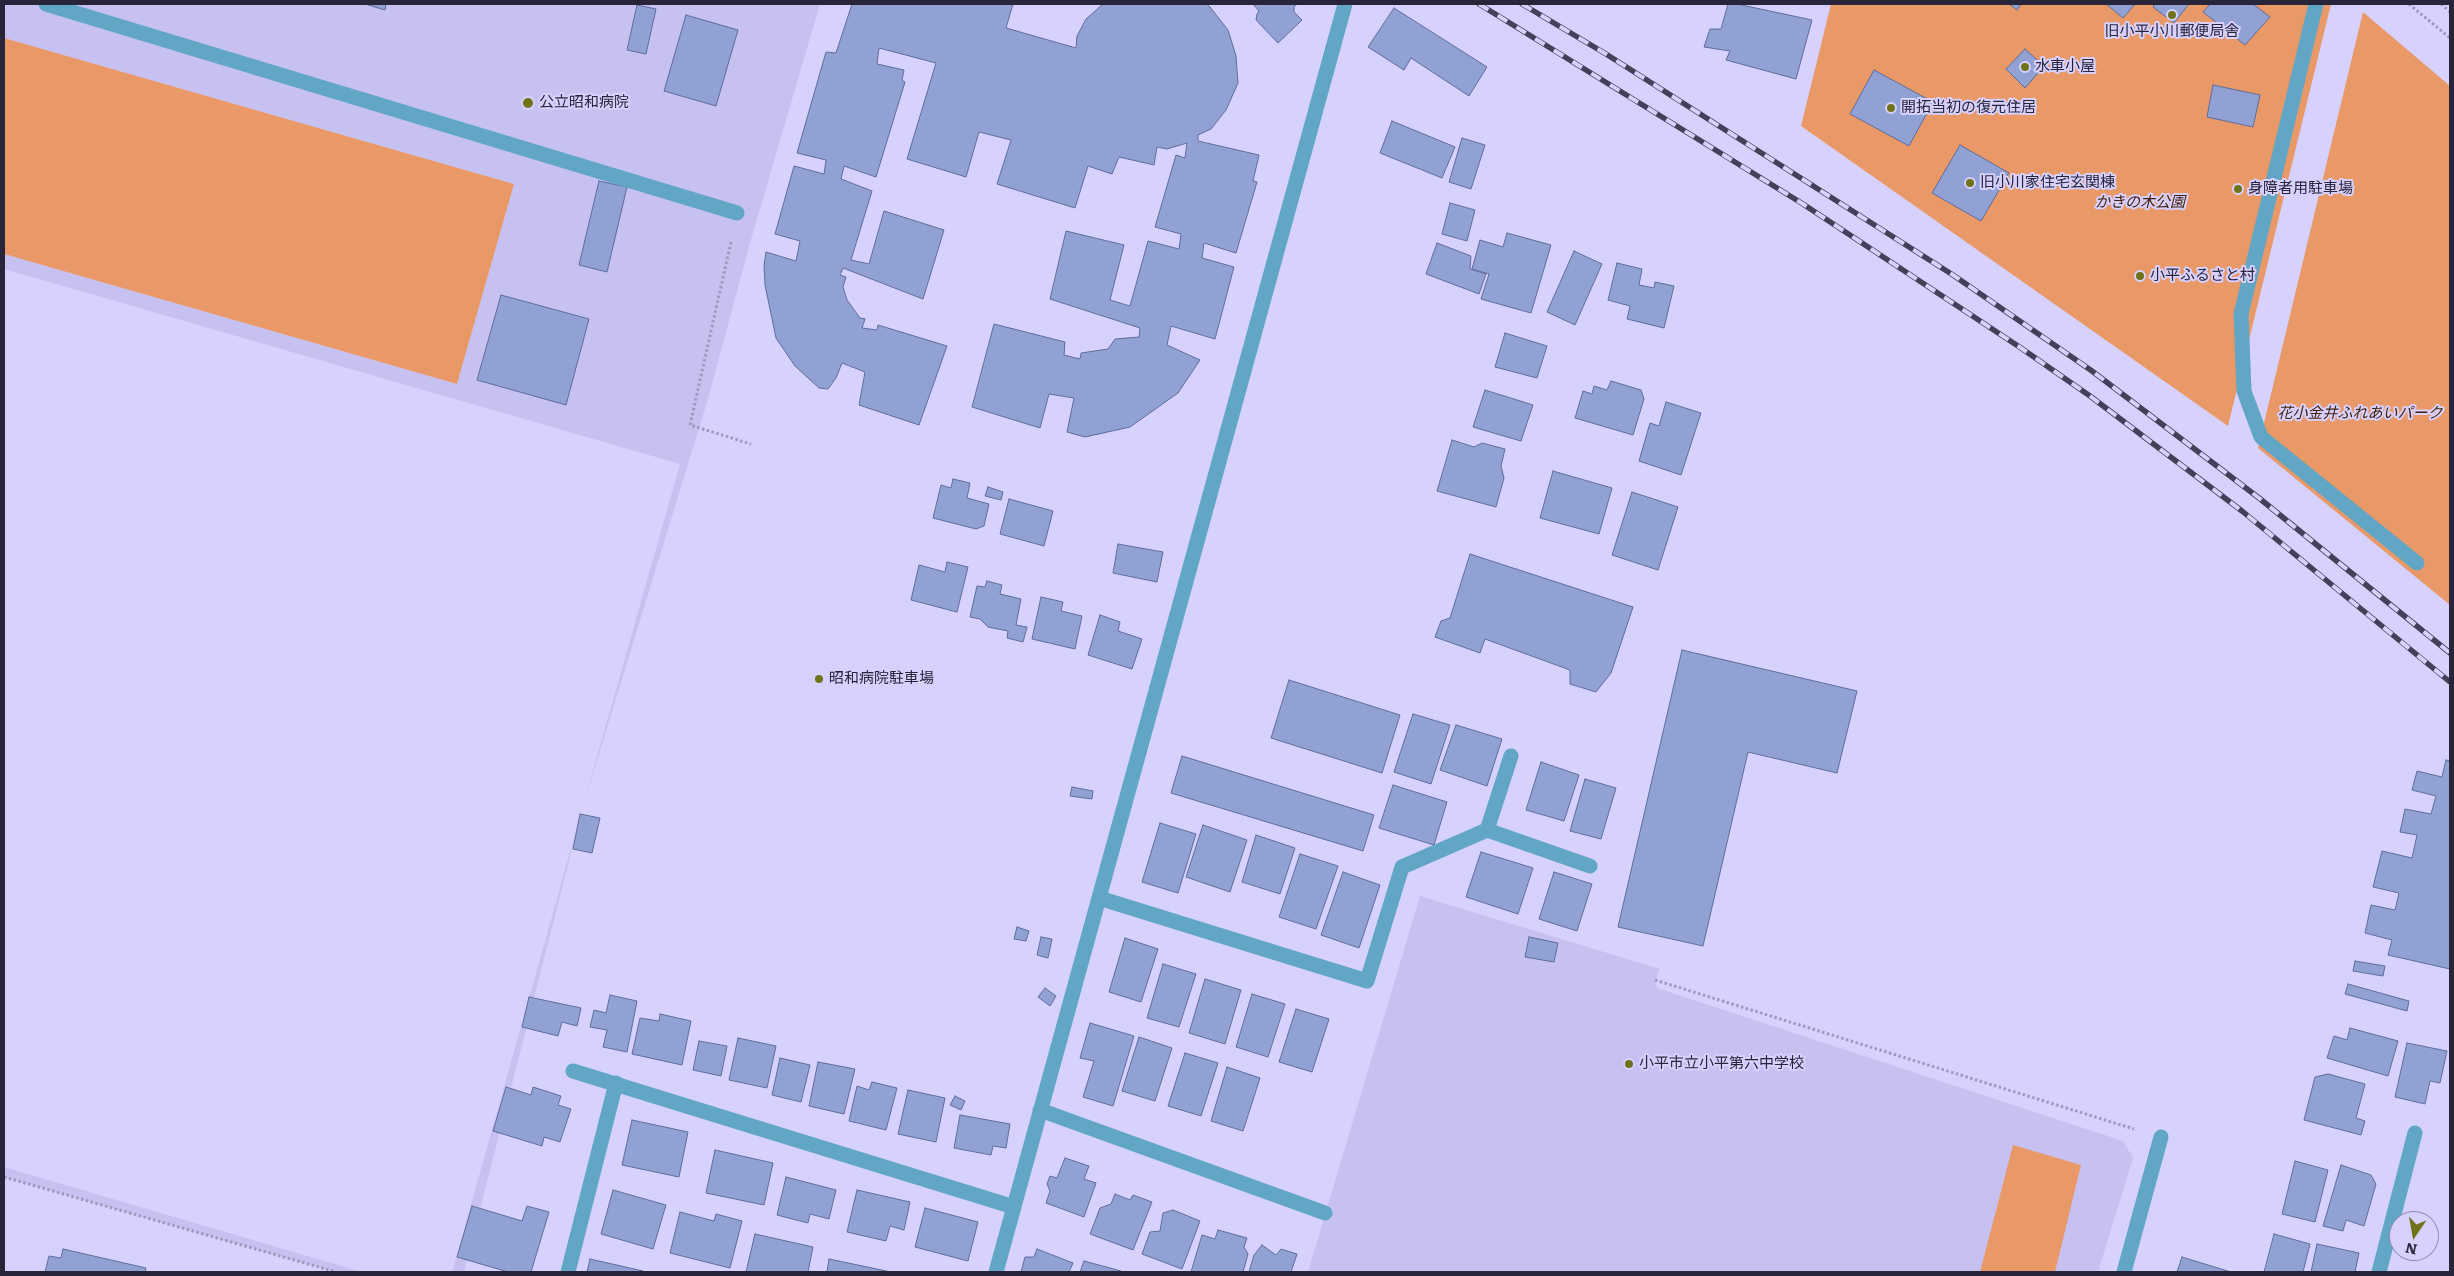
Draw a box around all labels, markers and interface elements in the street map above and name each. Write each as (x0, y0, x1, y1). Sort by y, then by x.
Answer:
marker: 旧小平小川郵便局舎 (2166, 9, 2178, 21)
place label: 旧小平小川郵便局舎 (2105, 23, 2239, 41)
place label: 水車小屋 (2035, 58, 2095, 76)
marker: 水車小屋 (2019, 61, 2031, 73)
place label: 公立昭和病院 (539, 94, 629, 112)
marker: 公立昭和病院 (521, 96, 535, 110)
place label: 開拓当初の復元住居 (1901, 99, 2036, 117)
marker: 開拓当初の復元住居 (1885, 102, 1897, 114)
place label: 旧小川家住宅玄関棟 (1980, 174, 2115, 192)
marker: 旧小川家住宅玄関棟 (1964, 177, 1976, 189)
place label: 身障者用駐車場 (2248, 180, 2353, 198)
marker: 身障者用駐車場 (2232, 183, 2244, 195)
park label: かきの木公園 (2095, 194, 2185, 212)
place label: 小平ふるさと村 (2150, 267, 2255, 285)
marker: 小平ふるさと村 (2134, 270, 2146, 282)
park label: 花小金井ふれあいパーク (2278, 405, 2442, 423)
place label: 昭和病院駐車場 (829, 670, 934, 688)
marker: 昭和病院駐車場 (813, 673, 825, 685)
place label: 小平市立小平第六中学校 (1639, 1055, 1804, 1073)
marker: 小平市立小平第六中学校 (1623, 1058, 1635, 1070)
north arrow (2389, 1211, 2439, 1261)
text: N (2403, 1239, 2419, 1261)

